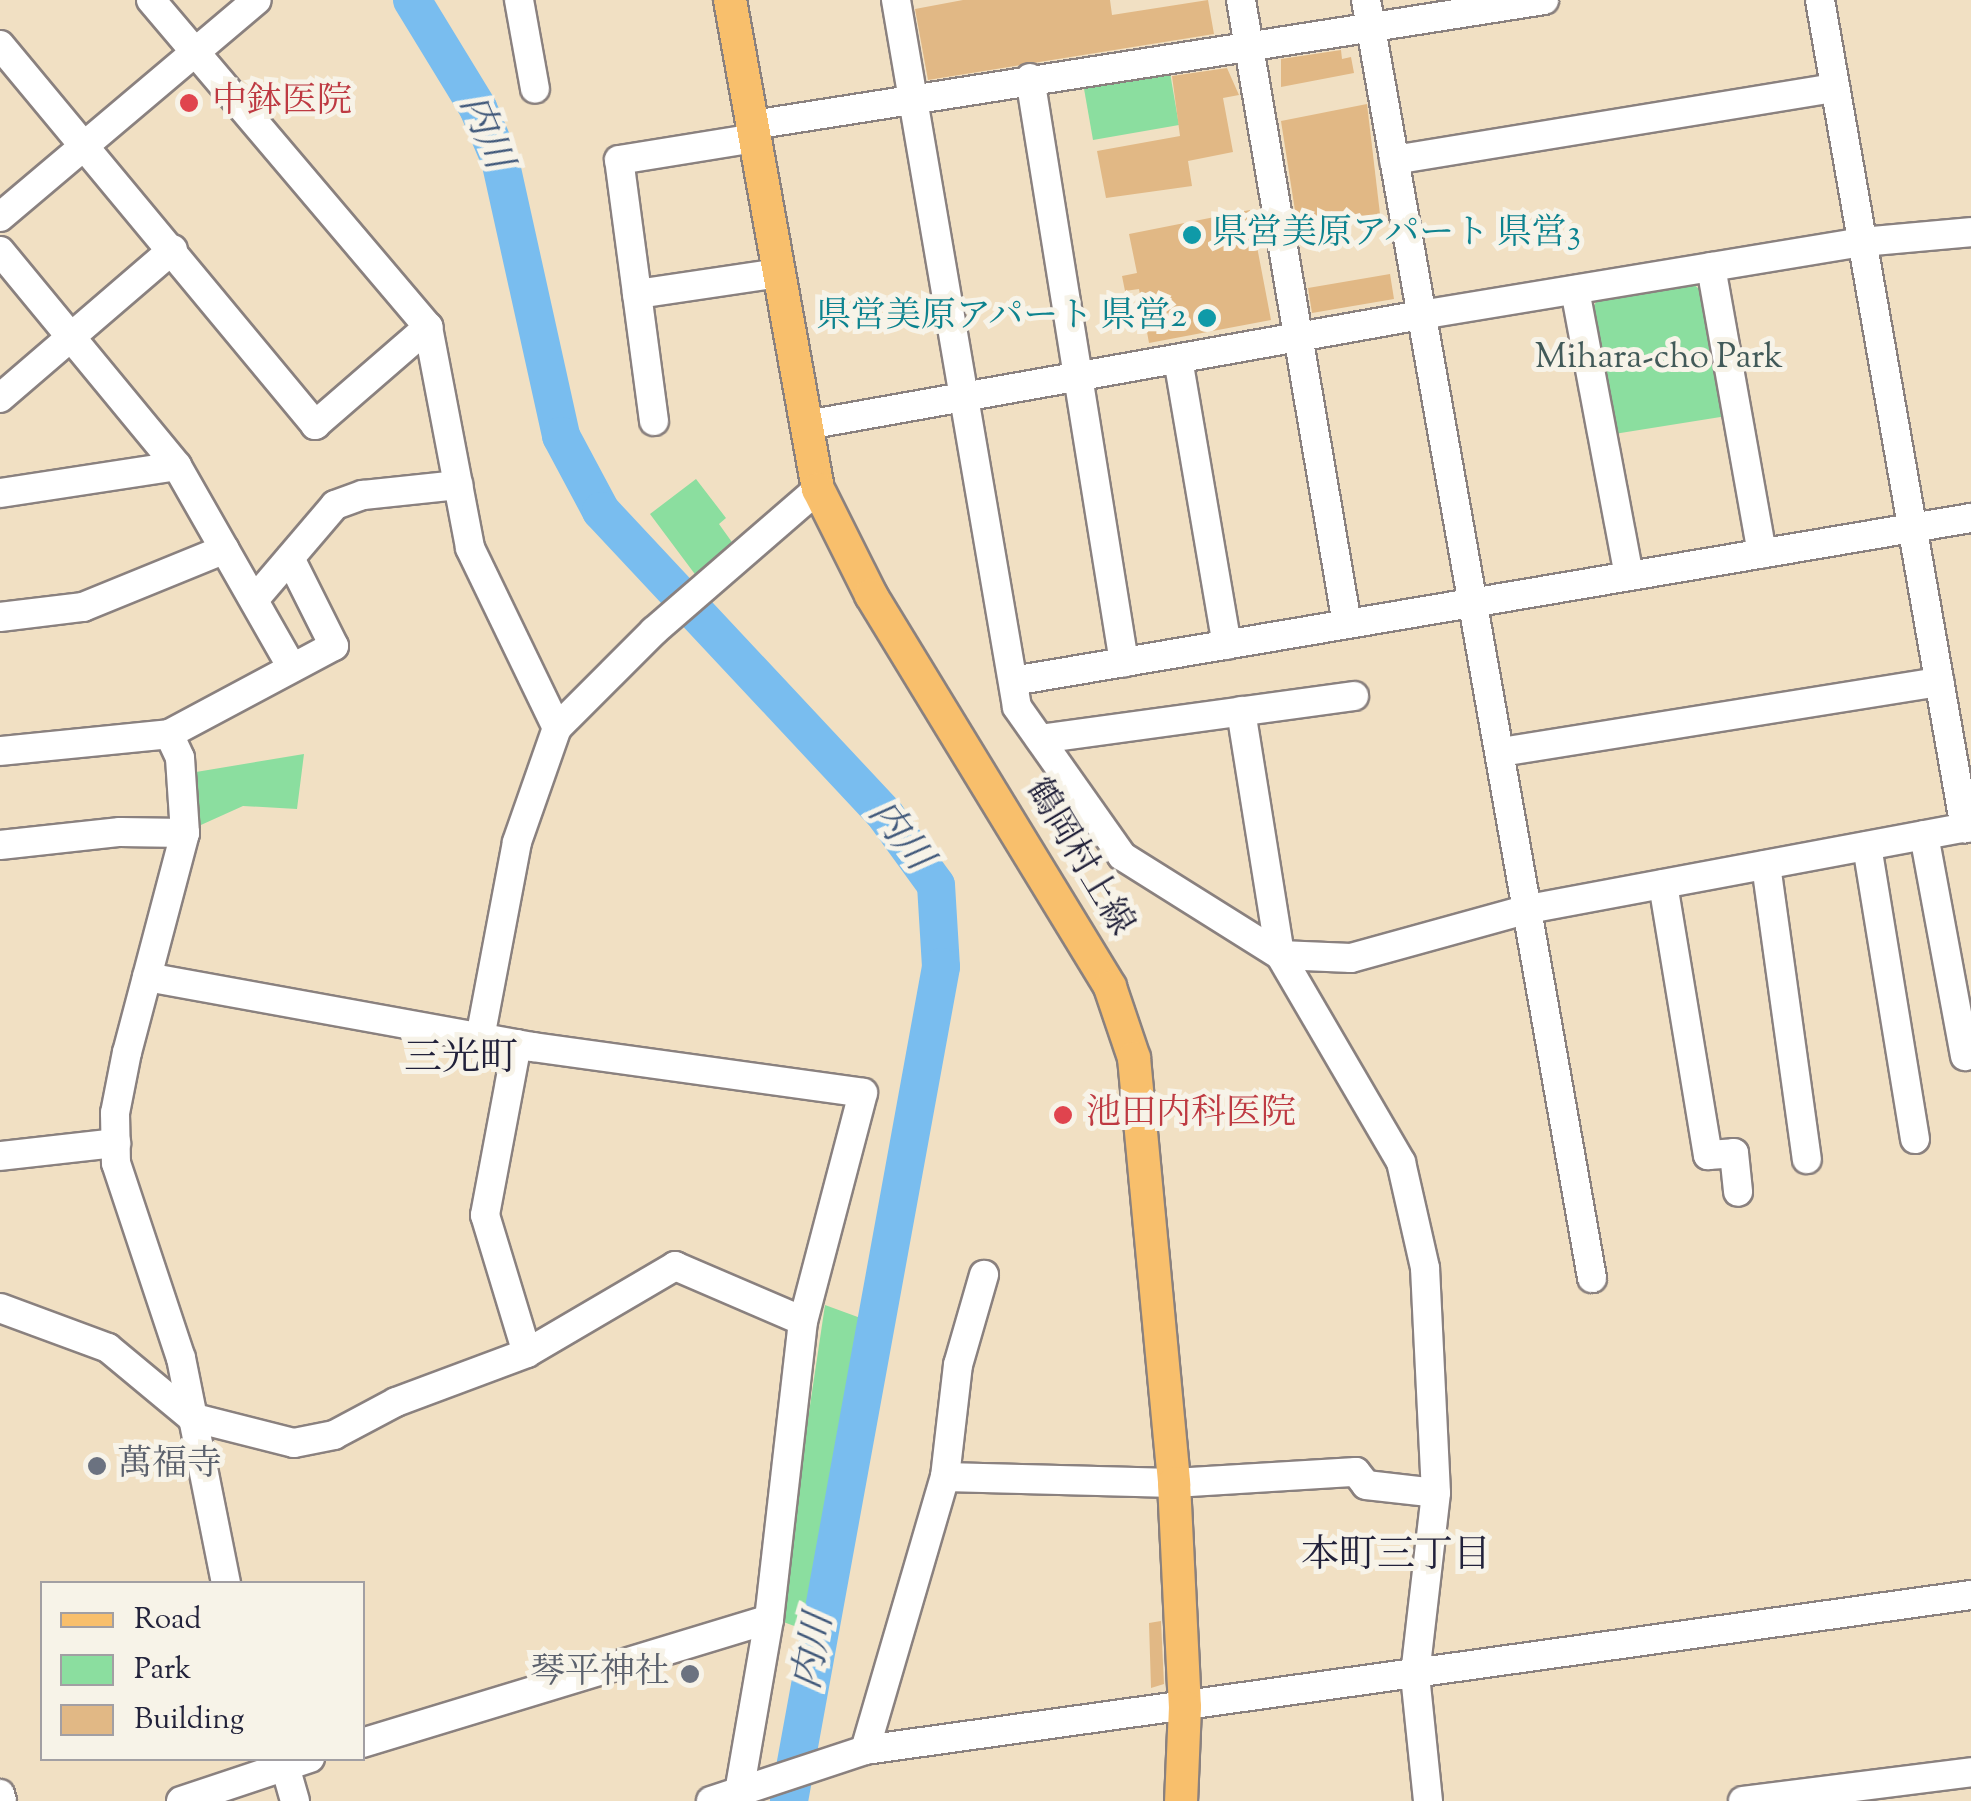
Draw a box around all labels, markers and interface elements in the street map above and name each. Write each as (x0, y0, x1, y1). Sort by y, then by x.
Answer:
place label: 中鉢医院 (212, 82, 352, 124)
water label: 内川 (447, 89, 519, 177)
marker: 中鉢医院 (176, 90, 202, 116)
place label: 県営美原アパート 県営3 (1212, 214, 1584, 256)
marker: 県営美原アパート 県営3 (1181, 224, 1203, 246)
place label: 県営美原アパート 県営2 (813, 297, 1187, 339)
marker: 県営美原アパート 県営2 (1196, 307, 1218, 329)
park label: Mihara-cho Park (1535, 338, 1783, 380)
street label: 鶴岡村上線 (1015, 772, 1141, 944)
water label: 内川 (857, 793, 939, 881)
district label: 三光町 (404, 1038, 518, 1084)
place label: 池田内科医院 (1086, 1094, 1296, 1136)
marker: 池田内科医院 (1050, 1102, 1076, 1128)
place label: 萬福寺 (117, 1445, 222, 1487)
marker: 萬福寺 (86, 1455, 108, 1477)
district label: 本町三丁目 (1301, 1535, 1491, 1581)
legend (40, 1581, 365, 1761)
text: Road (134, 1599, 201, 1642)
water label: 内川 (787, 1611, 845, 1693)
text: Park (134, 1649, 191, 1692)
place label: 琴平神社 (530, 1653, 670, 1695)
marker: 琴平神社 (679, 1663, 701, 1685)
text: Building (134, 1699, 244, 1742)

